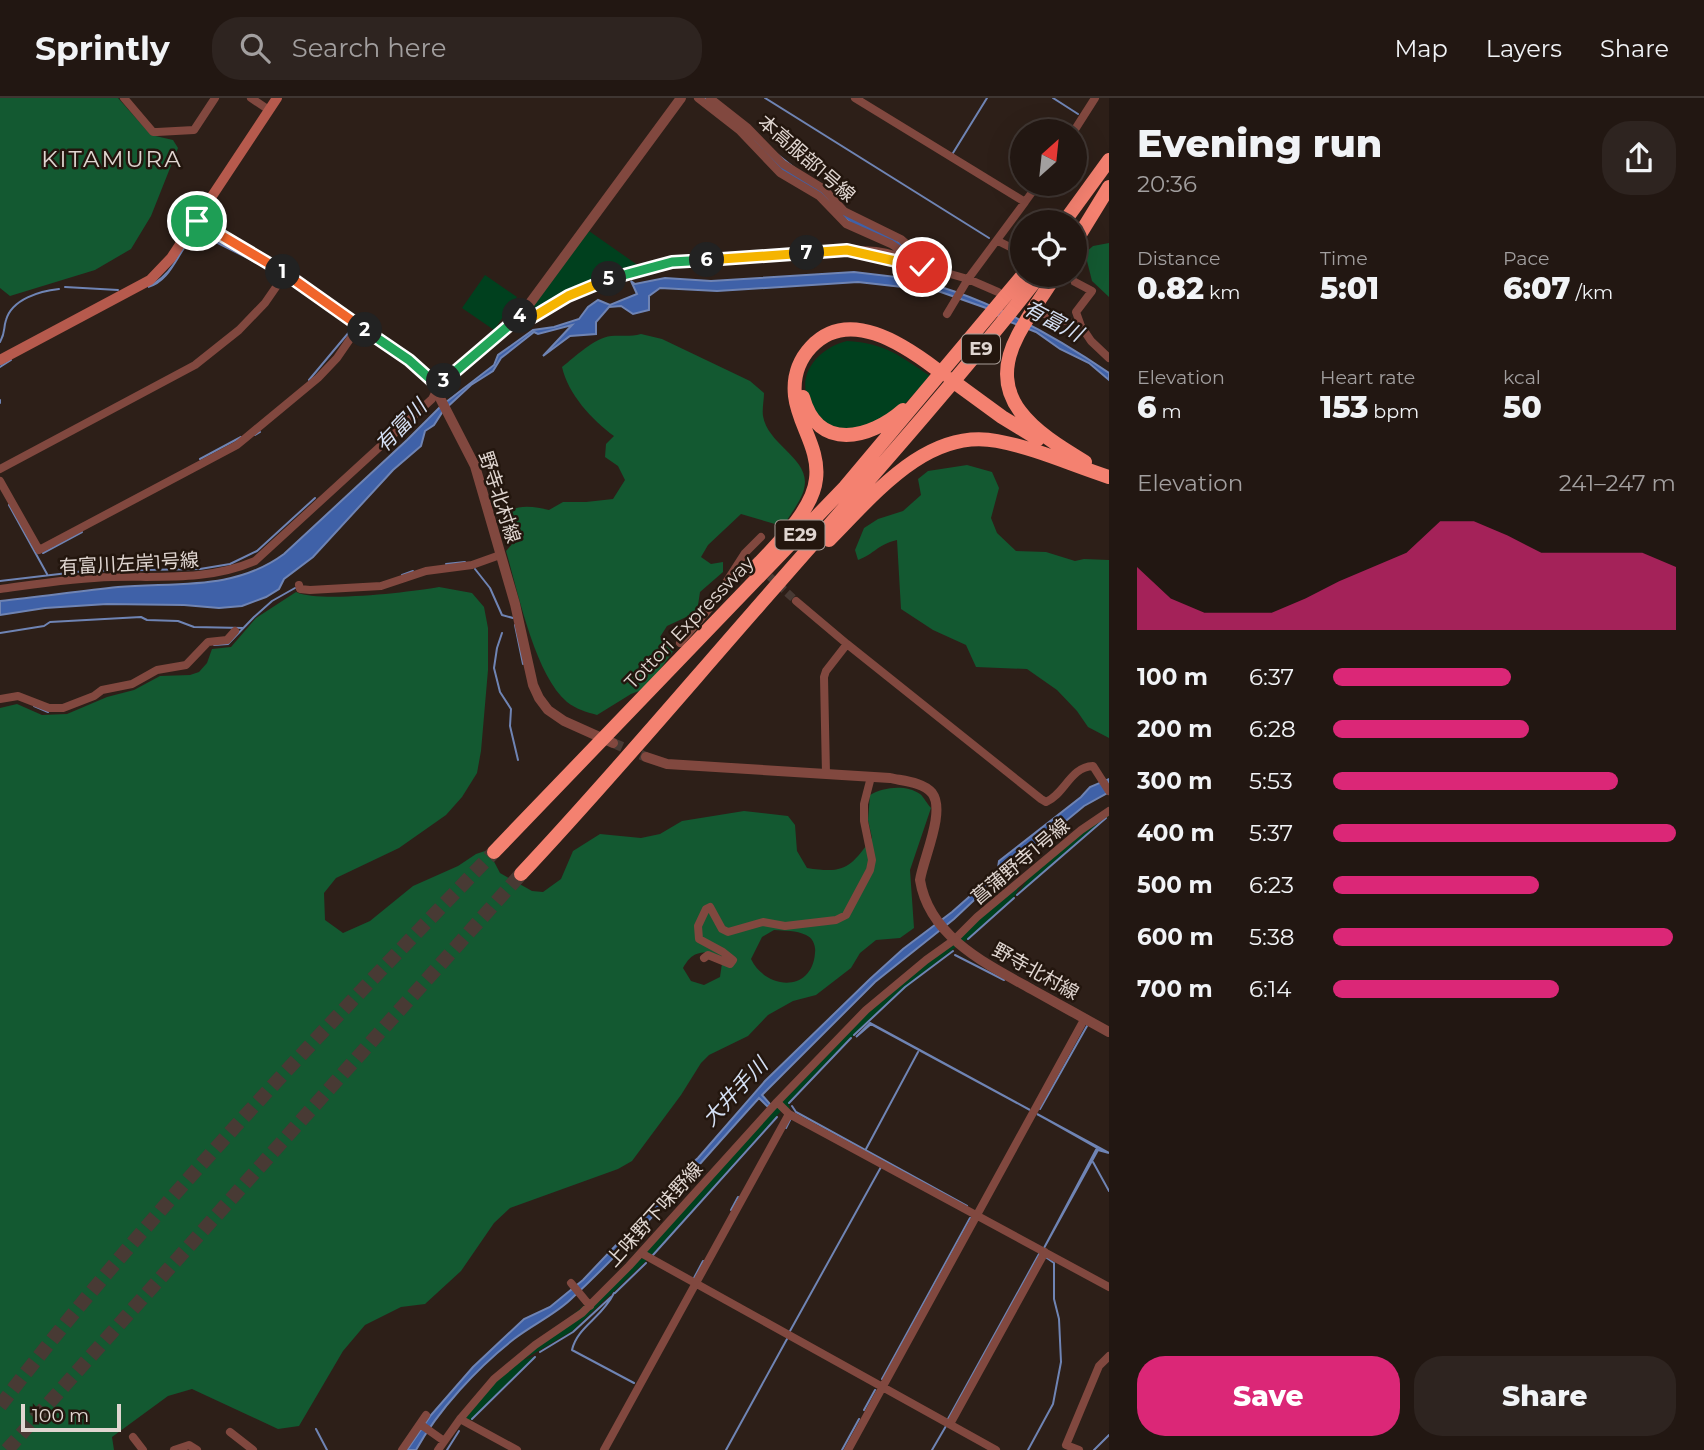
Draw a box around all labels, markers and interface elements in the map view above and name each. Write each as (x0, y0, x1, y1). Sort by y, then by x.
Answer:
search box (212, 17, 702, 80)
text: Sprintly (35, 28, 170, 68)
icon: search (236, 29, 274, 67)
text: Search here (292, 32, 446, 64)
text: Map (1394, 34, 1448, 63)
text: Layers (1486, 34, 1562, 63)
text: Share (1600, 34, 1669, 63)
street label: 本高服部1号線 (754, 110, 860, 207)
north arrow (1010, 119, 1087, 196)
map controls (1010, 119, 1087, 287)
text: Evening run (1137, 120, 1382, 167)
button: share (1602, 121, 1676, 195)
district label: KITAMURA (41, 145, 183, 173)
text: 20:36 (1137, 170, 1197, 198)
pin (167, 191, 227, 251)
icon: arrive (178, 202, 216, 240)
button: locate (1010, 210, 1087, 287)
pin: 7 (790, 236, 824, 270)
pin (892, 237, 952, 297)
text: 7 (801, 241, 812, 264)
pin: 6 (690, 242, 724, 278)
text: Distance (1137, 247, 1220, 270)
text: Time (1320, 247, 1368, 270)
text: Pace (1503, 247, 1550, 270)
text: 6 (700, 248, 713, 271)
icon: check (903, 248, 941, 286)
pin: 1 (266, 254, 300, 290)
text: 1 (279, 260, 286, 283)
pin: 5 (592, 262, 626, 296)
text: 5 (603, 267, 614, 290)
text: 0.82 (1137, 270, 1204, 307)
text: 5:01 (1320, 270, 1379, 307)
text: 6:07 (1503, 270, 1570, 307)
text: km (1204, 281, 1240, 304)
text: /km (1570, 281, 1613, 304)
water label: 有富川 (1020, 295, 1089, 347)
pin: 4 (503, 298, 538, 333)
text: 4 (513, 304, 526, 327)
pin: 2 (348, 313, 382, 348)
text: 2 (359, 318, 370, 341)
road number: E9 (962, 334, 1000, 363)
pin: 3 (426, 364, 462, 398)
text: Elevation (1137, 366, 1225, 389)
text: Heart rate (1320, 366, 1415, 389)
text: kcal (1503, 366, 1541, 389)
text: 3 (438, 369, 449, 392)
text: 6 (1137, 389, 1156, 426)
text: 153 (1320, 389, 1368, 426)
text: 50 (1503, 389, 1542, 426)
water label: 有富川 (370, 393, 433, 457)
text: m (1156, 400, 1182, 423)
text: bpm (1368, 400, 1419, 423)
street label: 野寺北村線 (474, 448, 525, 546)
text: Elevation (1137, 469, 1243, 497)
text: 241–247 m (1559, 469, 1676, 497)
road number: E29 (776, 520, 824, 550)
street label: 有富川左岸1号線 (59, 548, 199, 579)
street label: Tottori Expressway (620, 550, 759, 694)
text: 100 m (1137, 663, 1208, 691)
text: 6:37 (1249, 663, 1294, 691)
text: 200 m (1137, 715, 1212, 743)
text: 6:28 (1249, 715, 1296, 743)
text: 300 m (1137, 767, 1213, 795)
text: 5:53 (1249, 767, 1293, 795)
street label: 菖蒲野寺1号線 (967, 814, 1074, 909)
text: 400 m (1137, 819, 1215, 847)
text: 5:37 (1249, 819, 1293, 847)
text: 500 m (1137, 871, 1213, 899)
text: 6:23 (1249, 871, 1294, 899)
text: 600 m (1137, 923, 1214, 951)
text: 5:38 (1249, 923, 1295, 951)
street label: 野寺北村線 (989, 938, 1083, 1005)
text: 700 m (1137, 975, 1213, 1003)
text: 6:14 (1249, 975, 1291, 1003)
water label: 大井手川 (697, 1051, 774, 1131)
street label: 上味野下味野線 (601, 1157, 707, 1271)
button: Save (1137, 1356, 1400, 1436)
button: Share (1414, 1356, 1676, 1436)
scale bar (21, 1401, 121, 1433)
text: 100 m (32, 1404, 89, 1427)

